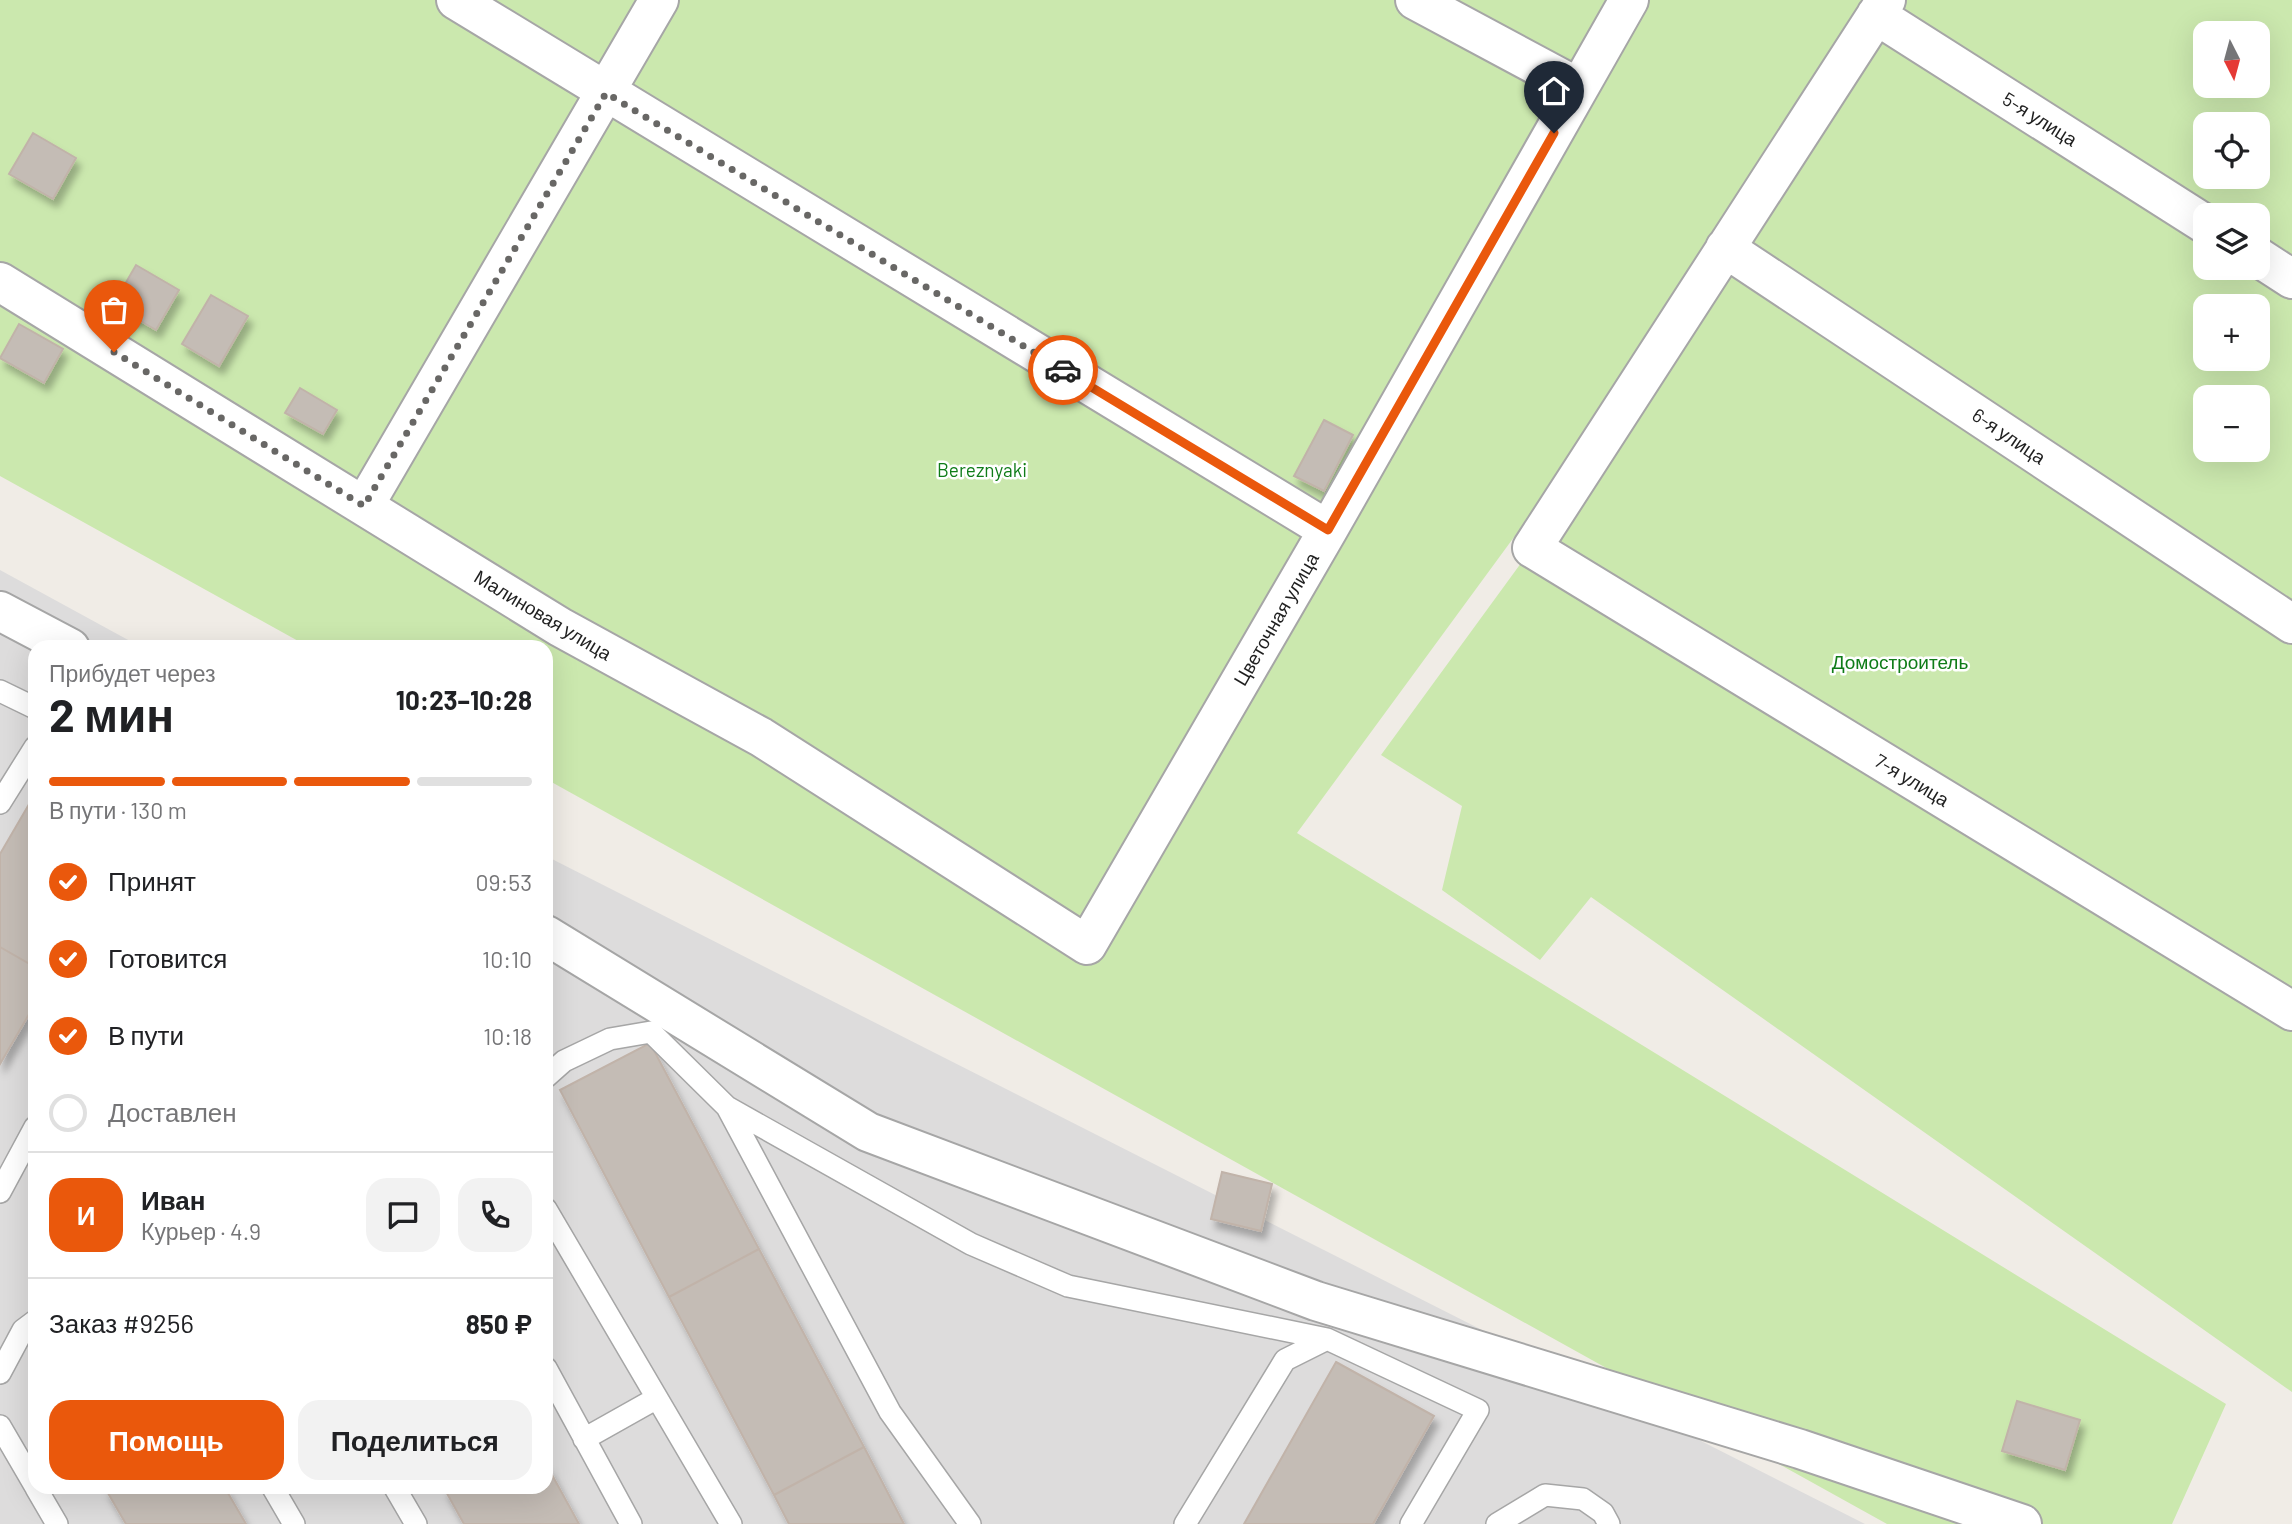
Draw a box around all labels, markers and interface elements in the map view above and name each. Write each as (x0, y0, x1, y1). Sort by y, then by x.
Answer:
north arrow (2193, 21, 2270, 98)
map controls (2193, 21, 2270, 462)
pin (1524, 61, 1584, 133)
icon: home (1535, 72, 1573, 110)
street label: 5-я улица (1999, 87, 2082, 151)
button: locate (2193, 112, 2270, 189)
button: layers (2193, 203, 2270, 280)
pin (84, 280, 144, 352)
icon: bag (95, 291, 133, 329)
button: + (2193, 294, 2270, 371)
courier (1028, 335, 1098, 405)
icon: car (1044, 351, 1082, 389)
button: − (2193, 385, 2270, 462)
street label: 6-я улица (1968, 403, 2051, 469)
park label: Bereznyaki (937, 458, 1027, 481)
street label: Цветочная улица (1228, 548, 1323, 689)
street label: Малиновая улица (470, 565, 616, 665)
park label: Домостроитель (1832, 650, 1968, 673)
text: Прибудет через (49, 659, 216, 687)
text: 10:23–10:28 (396, 684, 532, 715)
text: 2 мин (49, 686, 174, 741)
street label: 7-я улица (1871, 748, 1954, 811)
text: В пути · 130 m (49, 796, 187, 824)
icon: check (49, 863, 87, 901)
text: Принят (108, 865, 196, 896)
text: 09:53 (476, 868, 532, 896)
icon: check (49, 940, 87, 978)
text: Готовится (108, 942, 227, 973)
text: 10:10 (482, 945, 532, 973)
icon: check (49, 1017, 87, 1055)
text: В пути (108, 1019, 184, 1050)
text: 10:18 (483, 1022, 532, 1050)
text: Доставлен (108, 1096, 237, 1127)
button: chat (366, 1178, 440, 1252)
button: phone (458, 1178, 532, 1252)
text: Иван (141, 1184, 206, 1215)
text: И (77, 1199, 95, 1230)
text: Курьер · 4.9 (141, 1217, 261, 1245)
text: Заказ #9256 (49, 1307, 194, 1338)
text: 850 ₽ (466, 1308, 532, 1339)
button: Помощь (49, 1400, 284, 1480)
button: Поделиться (298, 1400, 532, 1480)

